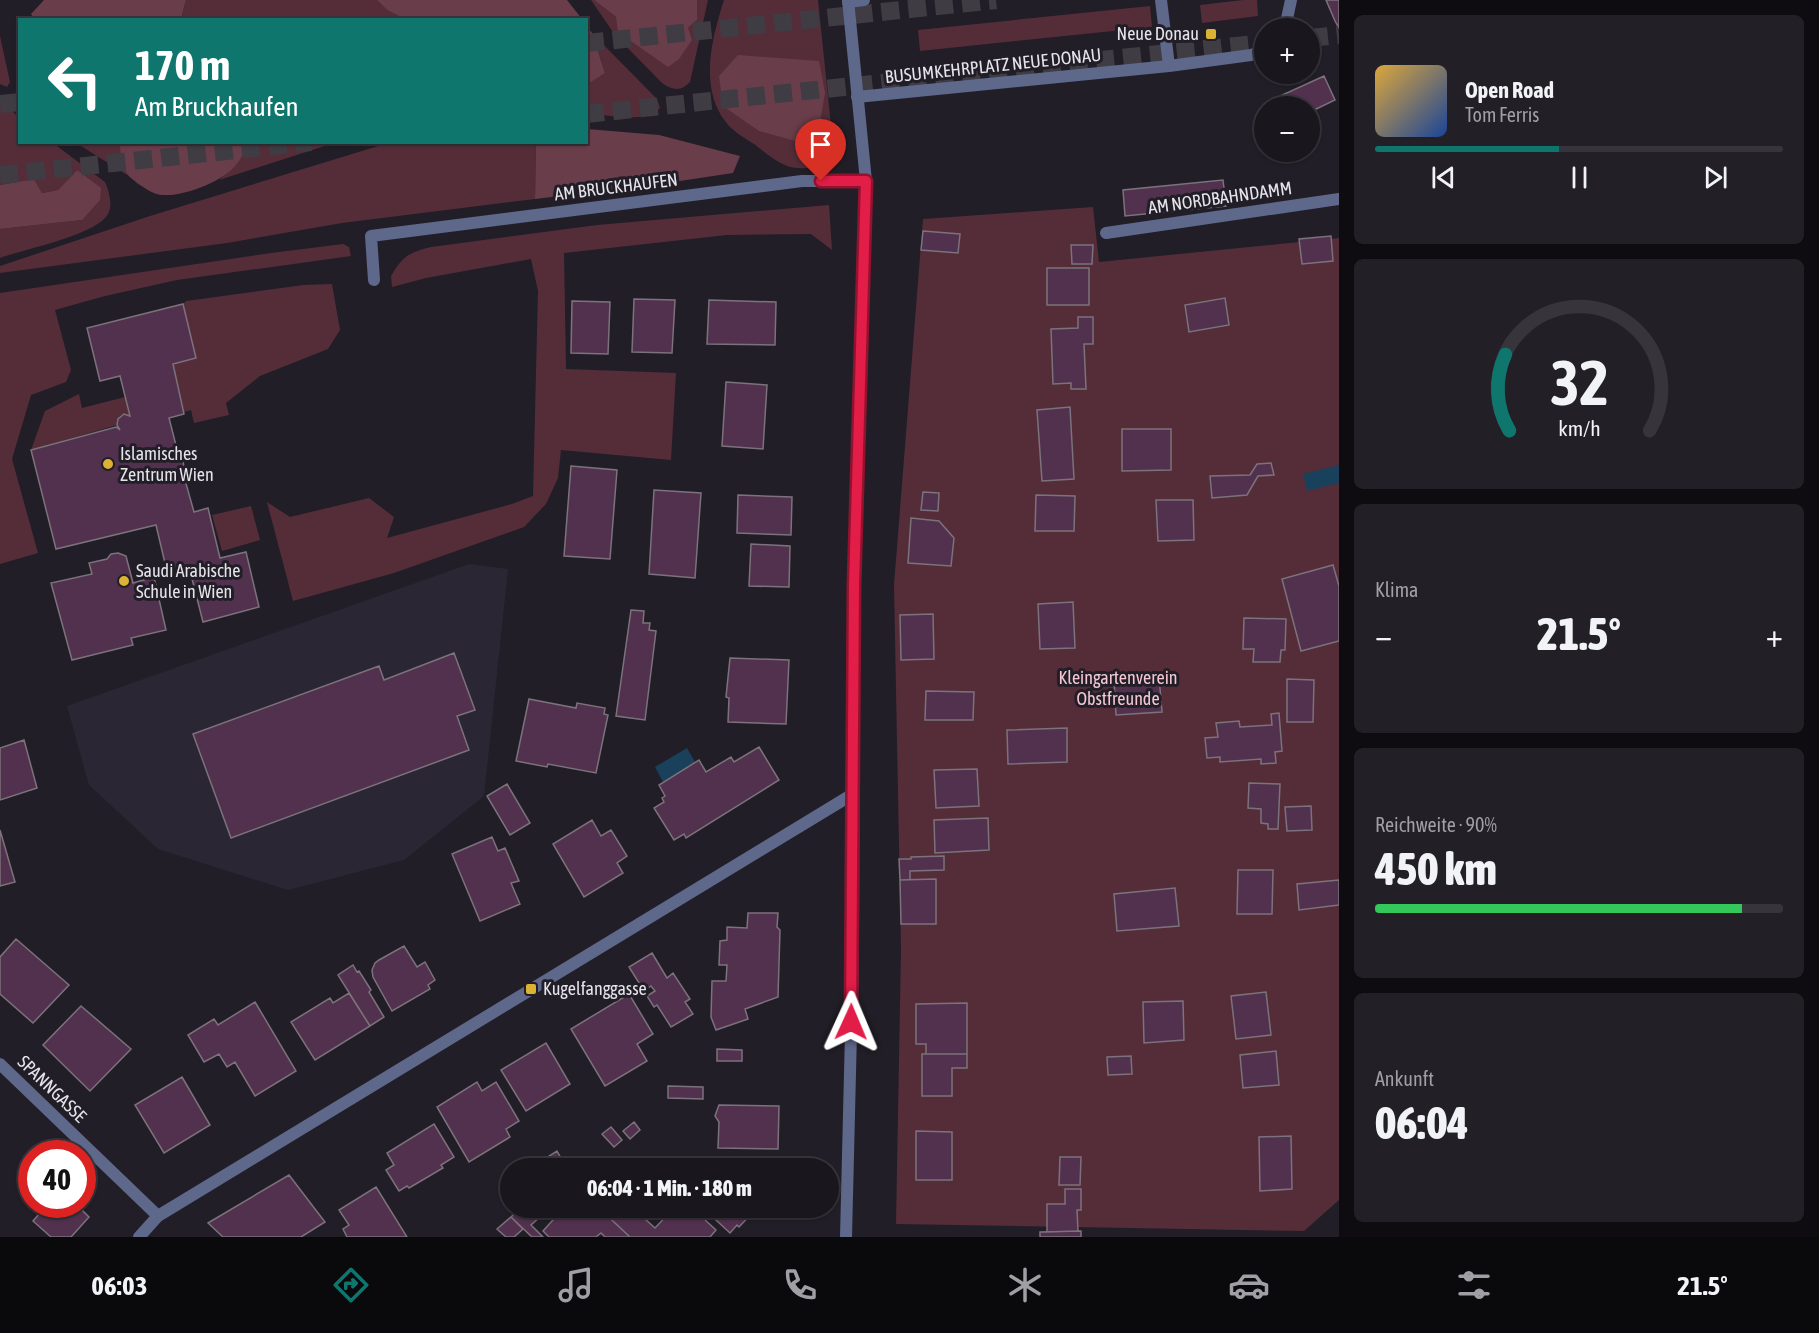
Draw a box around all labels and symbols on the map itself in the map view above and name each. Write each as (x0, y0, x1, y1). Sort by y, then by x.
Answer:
place label: Neue Donau (1117, 23, 1199, 44)
marker: Neue Donau (1204, 27, 1218, 41)
street label: BUSUMKEHRPLATZ NEUE DONAU (884, 44, 1102, 87)
pin (795, 119, 846, 181)
street label: AM BRUCKHAUFEN (553, 169, 679, 204)
street label: AM NORDBAHNDAMM (1147, 177, 1293, 218)
place label: Islamisches Zentrum Wien (120, 443, 214, 485)
marker: Islamisches Zentrum Wien (101, 457, 115, 471)
place label: Saudi Arabische Schule in Wien (136, 560, 241, 602)
marker: Saudi Arabische Schule in Wien (117, 574, 131, 588)
park label: Kleingartenverein Obstfreunde (1059, 667, 1178, 709)
place label: Kugelfanggasse (543, 978, 647, 999)
marker: Kugelfanggasse (524, 982, 538, 996)
position arrow (819, 990, 883, 1054)
street label: SPANNGASSE (14, 1051, 91, 1127)
speed limit sign: 40 (18, 1140, 96, 1218)

